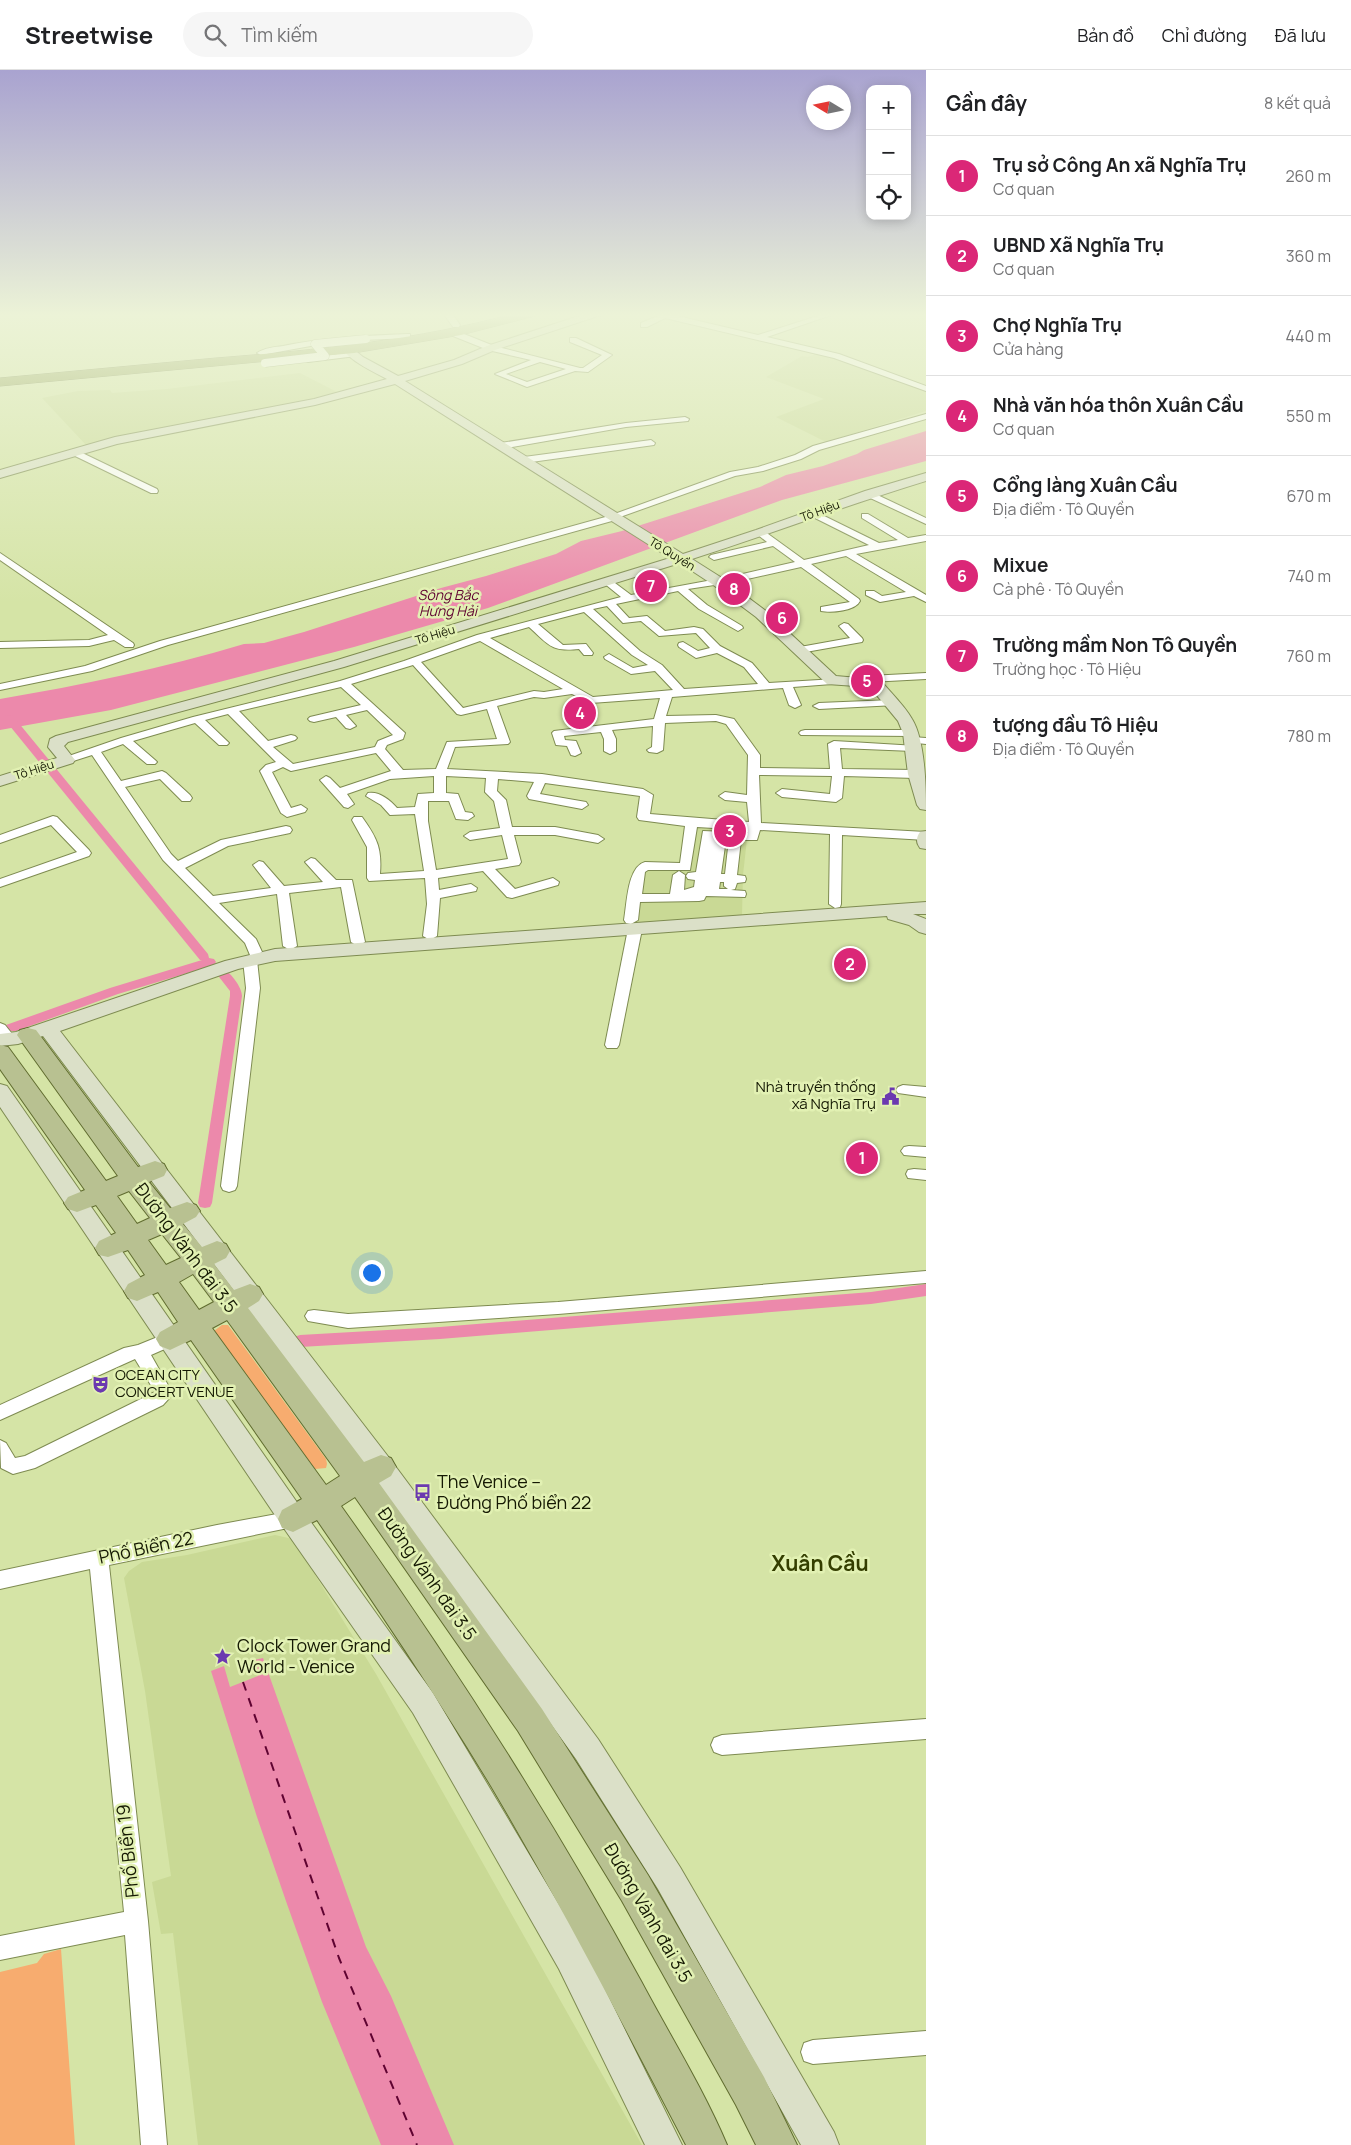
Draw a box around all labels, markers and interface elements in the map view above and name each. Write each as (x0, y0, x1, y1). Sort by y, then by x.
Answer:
search box (183, 12, 533, 57)
text: Streetwise (25, 18, 153, 51)
icon: search (201, 21, 229, 49)
text: Tìm kiếm (241, 22, 318, 48)
text: Bản đồ (1077, 23, 1134, 47)
text: Chỉ đường (1162, 23, 1247, 47)
text: Đã lưu (1275, 23, 1326, 47)
north arrow (806, 85, 851, 130)
map controls (866, 85, 911, 220)
button: + (866, 85, 911, 130)
text: Gần đây (946, 89, 1027, 117)
text: 8 kết quả (1264, 92, 1331, 114)
button: − (866, 130, 911, 175)
text: Trụ sở Công An xã Nghĩa Trụ (993, 152, 1247, 178)
text: 1 (958, 165, 966, 187)
text: 260 m (1285, 165, 1331, 187)
button: locate (866, 175, 911, 220)
text: Cơ quan (993, 178, 1055, 200)
text: UBND Xã Nghĩa Trụ (993, 232, 1164, 258)
text: 2 (957, 245, 967, 267)
text: 360 m (1286, 245, 1331, 267)
text: Cơ quan (993, 258, 1055, 280)
text: Chợ Nghĩa Trụ (993, 312, 1122, 338)
text: 3 (957, 325, 967, 347)
text: 440 m (1285, 325, 1331, 347)
text: Cửa hàng (993, 338, 1063, 360)
text: Nhà văn hóa thôn Xuân Cầu (993, 392, 1244, 418)
text: 4 (957, 405, 967, 427)
text: 550 m (1286, 405, 1331, 427)
text: Cơ quan (993, 418, 1055, 440)
text: Cổng làng Xuân Cầu (993, 472, 1178, 498)
text: 5 (957, 485, 967, 507)
text: 670 m (1287, 485, 1331, 507)
street label: Tô Hiệu (798, 496, 842, 526)
text: Địa điểm · Tô Quyền (993, 498, 1134, 520)
street label: Tô Quyền (646, 533, 699, 574)
text: Mixue (993, 552, 1048, 578)
text: 6 (957, 565, 967, 587)
text: 740 m (1288, 565, 1331, 587)
pin: 7 (635, 567, 667, 605)
pin: 8 (718, 570, 750, 608)
text: Cà phê · Tô Quyền (993, 578, 1124, 600)
water label: Sông Bắc Hưng Hải (418, 585, 479, 620)
pin: 6 (766, 599, 798, 637)
street label: Tô Hiệu (413, 620, 457, 649)
text: Trường mầm Non Tô Quyền (993, 632, 1237, 658)
text: 7 (958, 645, 966, 667)
text: 760 m (1287, 645, 1331, 667)
text: Trường học · Tô Hiệu (993, 658, 1141, 680)
pin: 5 (851, 662, 883, 700)
pin: 4 (564, 694, 596, 732)
text: tượng đầu Tô Hiệu (993, 712, 1159, 738)
text: 8 (957, 725, 967, 747)
text: 780 m (1287, 725, 1331, 747)
text: Địa điểm · Tô Quyền (993, 738, 1134, 760)
street label: Tô Hiệu (12, 755, 56, 784)
pin: 3 (714, 812, 746, 850)
pin: 2 (834, 945, 866, 983)
place label: Nhà truyền thống xã Nghĩa Trụ (756, 1076, 876, 1114)
public building icon: Nhà truyền thống xã Nghĩa Trụ (880, 1086, 900, 1106)
pin: 1 (846, 1139, 878, 1177)
street label: Đường Vành đai 3.5 (130, 1177, 244, 1317)
your location (359, 1260, 385, 1286)
place label: OCEAN CITY CONCERT VENUE (115, 1364, 234, 1402)
theatre icon: OCEAN CITY CONCERT VENUE (91, 1374, 111, 1394)
place label: The Venice – Đường Phố biển 22 (437, 1469, 591, 1514)
bus stop icon: The Venice – Đường Phố biển 22 (413, 1482, 433, 1502)
street label: Đường Vành đai 3.5 (373, 1502, 483, 1645)
street label: Phố Biển 22 (96, 1525, 195, 1569)
district label: Xuân Cầu (771, 1549, 869, 1577)
place label: Clock Tower Grand World - Venice (237, 1633, 391, 1678)
place icon: Clock Tower Grand World - Venice (213, 1646, 233, 1666)
street label: Phố Biển 19 (110, 1803, 144, 1899)
street label: Đường Vành đai 3.5 (599, 1839, 699, 1986)

